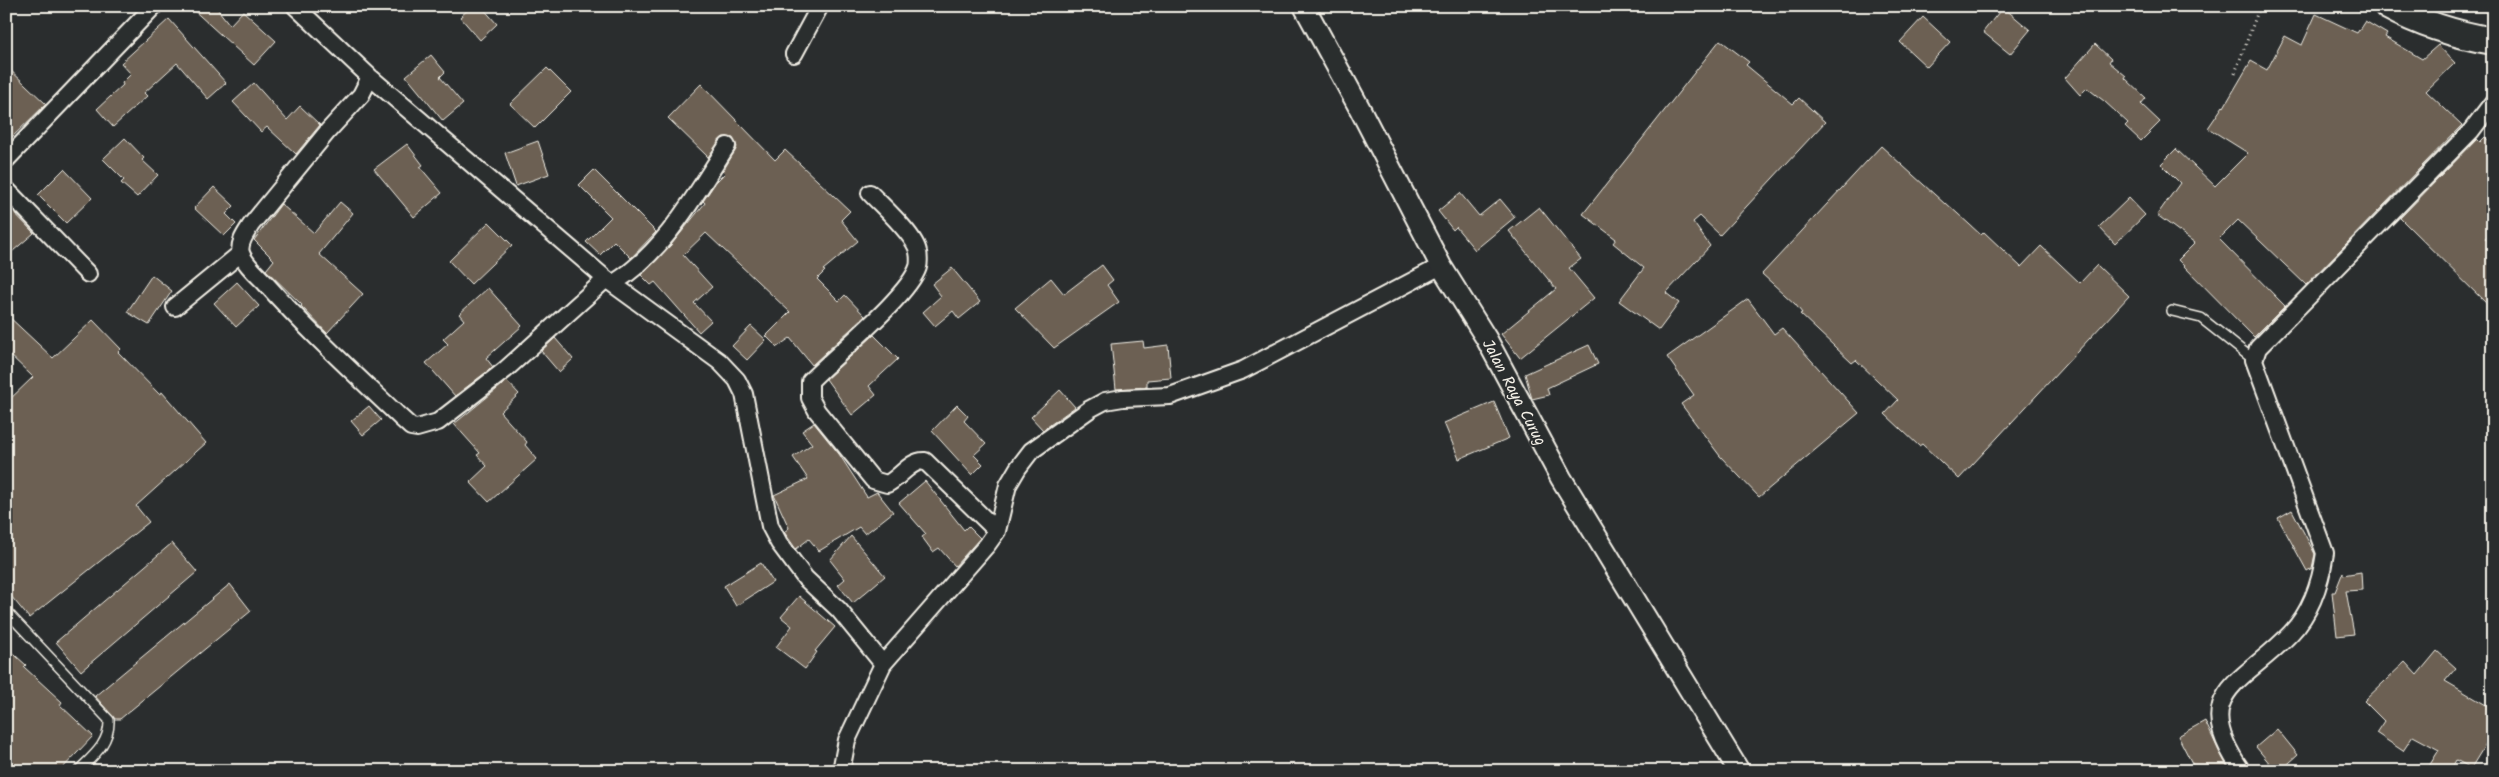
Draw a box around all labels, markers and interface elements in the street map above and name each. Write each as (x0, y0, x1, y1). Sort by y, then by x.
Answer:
street label: Jalan Raya Curug (1475, 335, 1552, 450)

